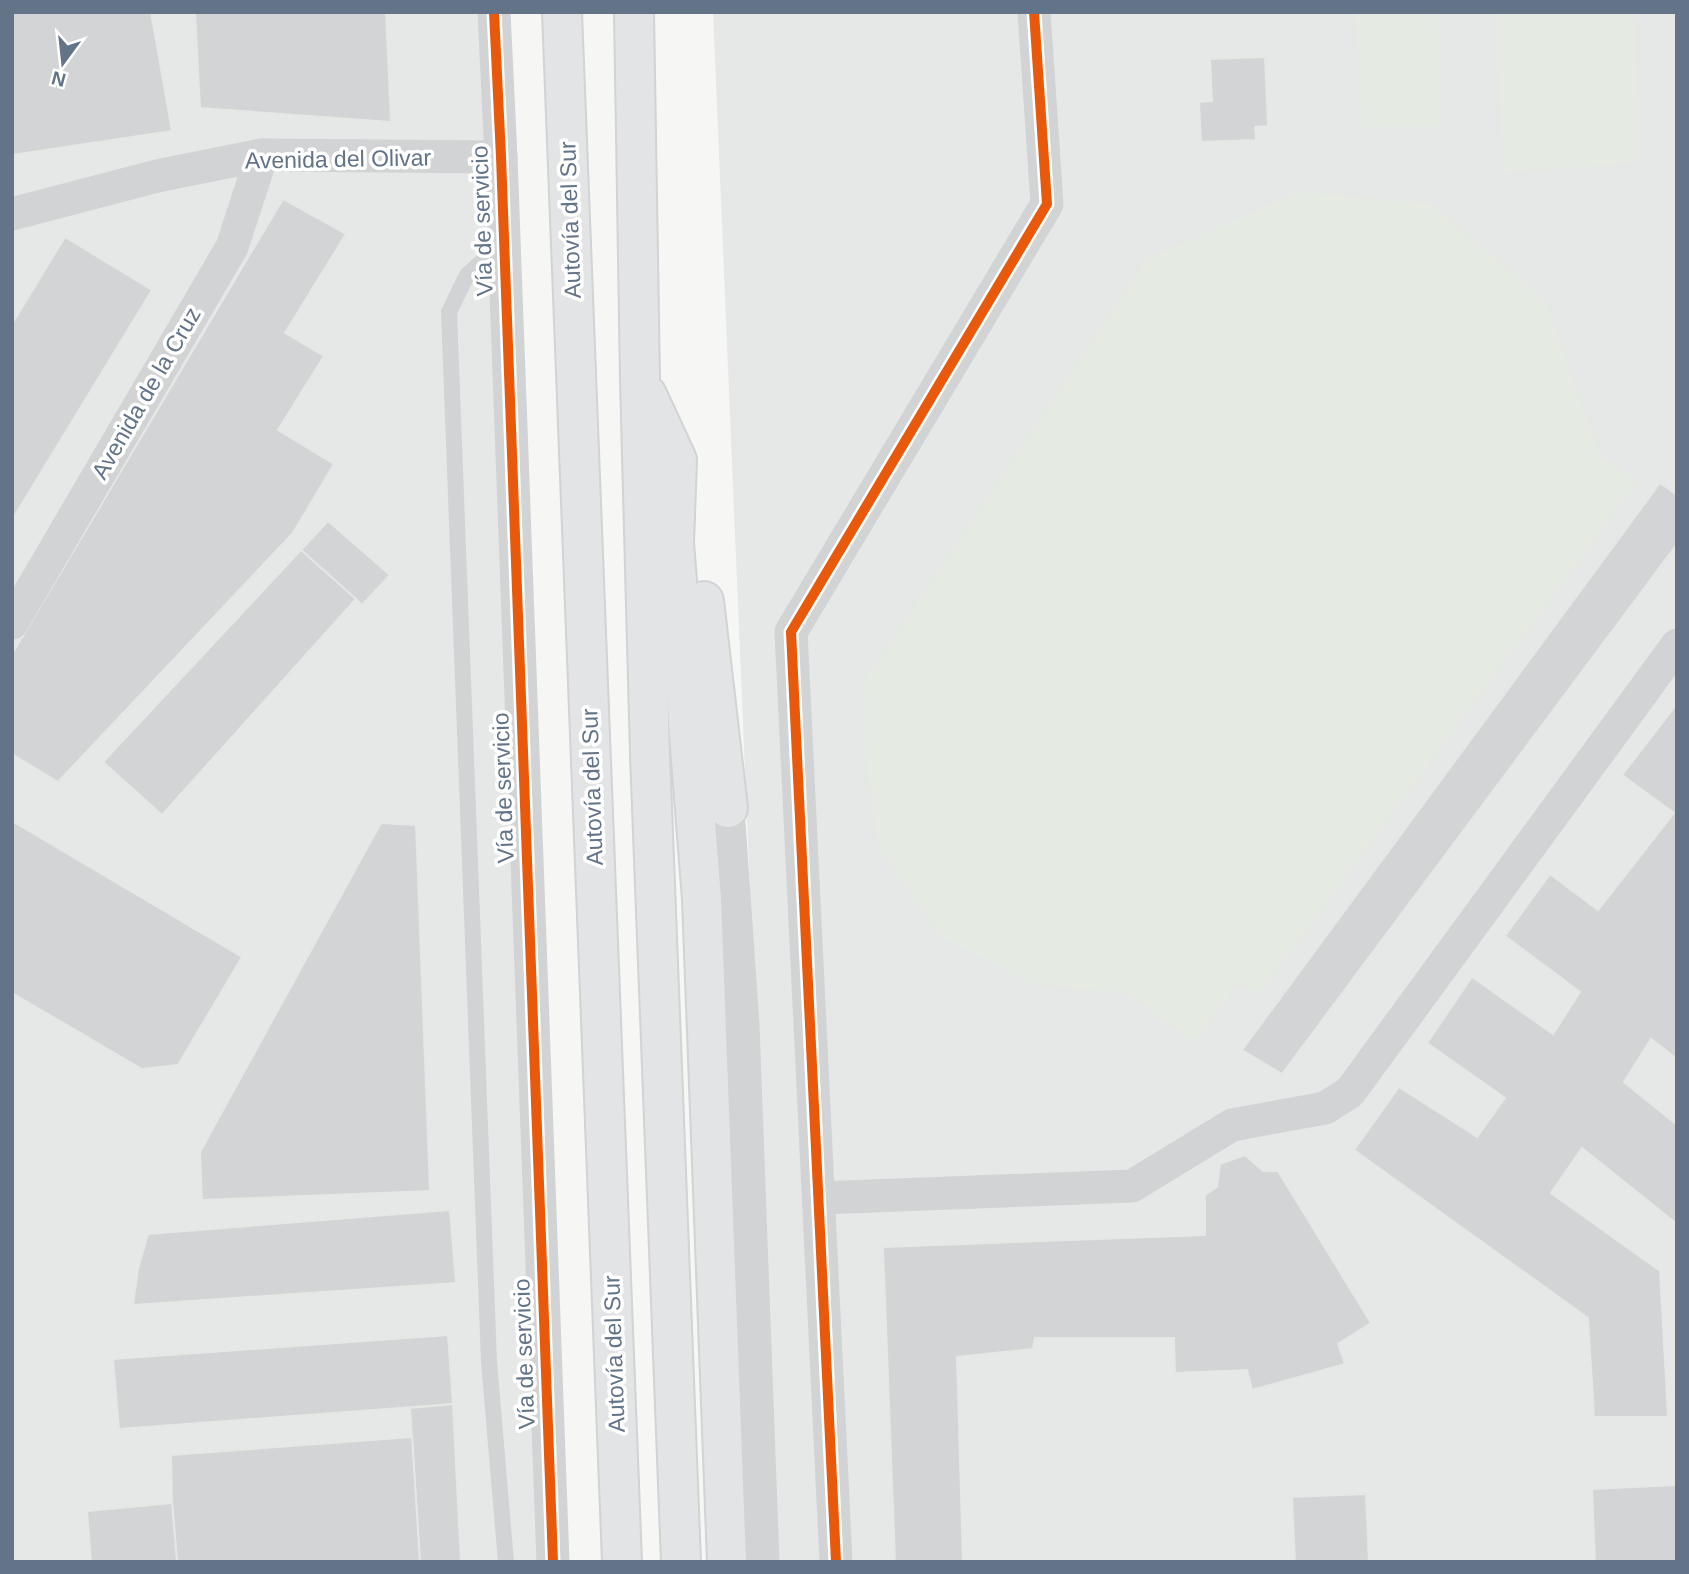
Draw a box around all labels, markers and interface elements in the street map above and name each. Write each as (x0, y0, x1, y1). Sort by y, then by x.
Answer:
north arrow (28, 28, 98, 98)
text: N (49, 67, 68, 91)
street label: Autovía del Sur (554, 141, 586, 299)
street label: Avenida del Olivar (245, 144, 432, 174)
street label: Vía de servicio (466, 145, 498, 297)
street label: Avenida de la Cruz (86, 303, 206, 483)
street label: Autovía del Sur (576, 708, 608, 866)
street label: Vía de servicio (487, 712, 519, 864)
street label: Autovía del Sur (598, 1275, 630, 1433)
street label: Vía de servicio (508, 1278, 540, 1430)

